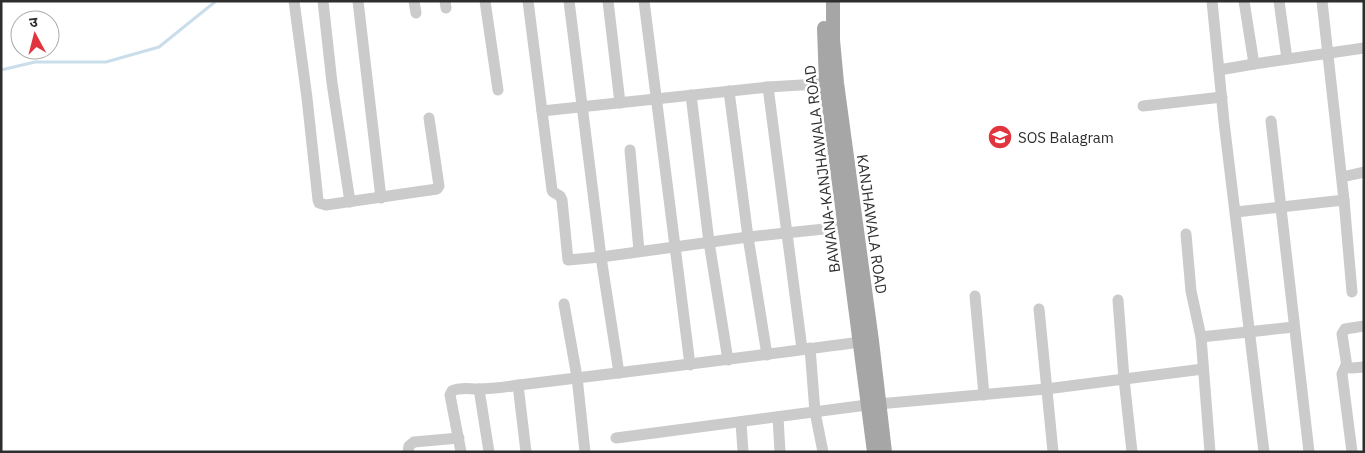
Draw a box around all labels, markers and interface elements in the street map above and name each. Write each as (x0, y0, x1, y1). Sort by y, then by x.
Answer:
north arrow (10, 10, 60, 60)
text: उ (28, 13, 39, 32)
street label: BAWANA-KANJHAWALA ROAD (800, 64, 844, 274)
school or university icon: SOS Balagram (987, 124, 1013, 150)
place label: SOS Balagram (1018, 128, 1114, 147)
street label: KANJHAWALA ROAD (853, 153, 891, 295)

